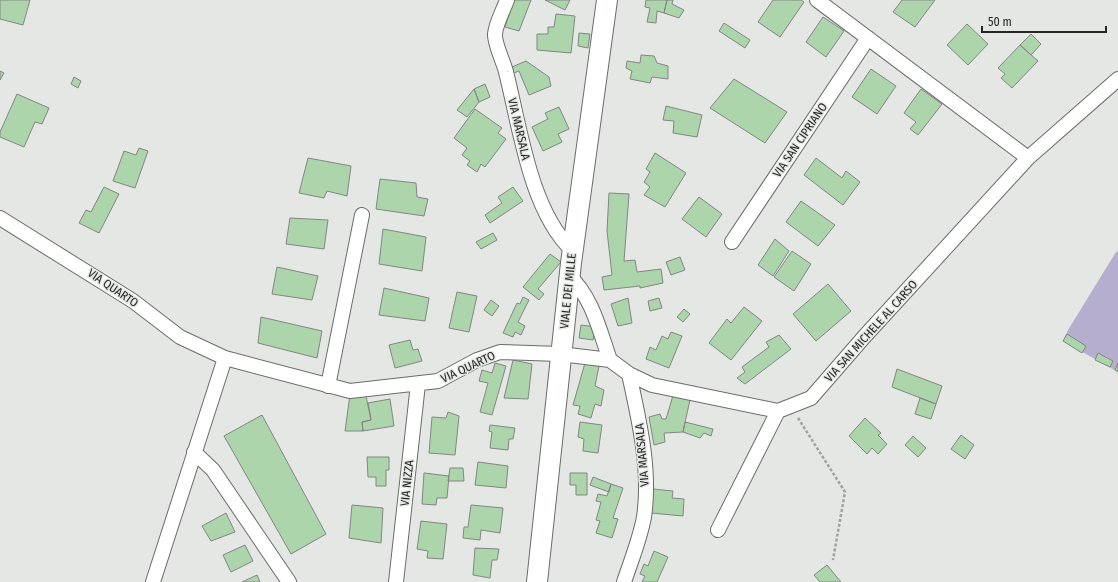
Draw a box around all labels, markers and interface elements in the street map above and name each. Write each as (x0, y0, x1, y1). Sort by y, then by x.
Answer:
scale bar (982, 8, 1106, 34)
text: 50 m (988, 15, 1012, 29)
street label: VIA MARSALA (505, 96, 533, 162)
street label: VIA SAN CIPRIANO (770, 100, 830, 180)
street label: VIALE DEI MILLE (557, 252, 579, 329)
street label: VIA QUARTO (85, 266, 141, 310)
street label: VIA SAN MICHELE AL CARSO (822, 277, 920, 385)
street label: VIA QUARTO (439, 348, 497, 386)
street label: VIA MARSALA (632, 422, 652, 487)
street label: VIA NIZZA (398, 459, 416, 507)

